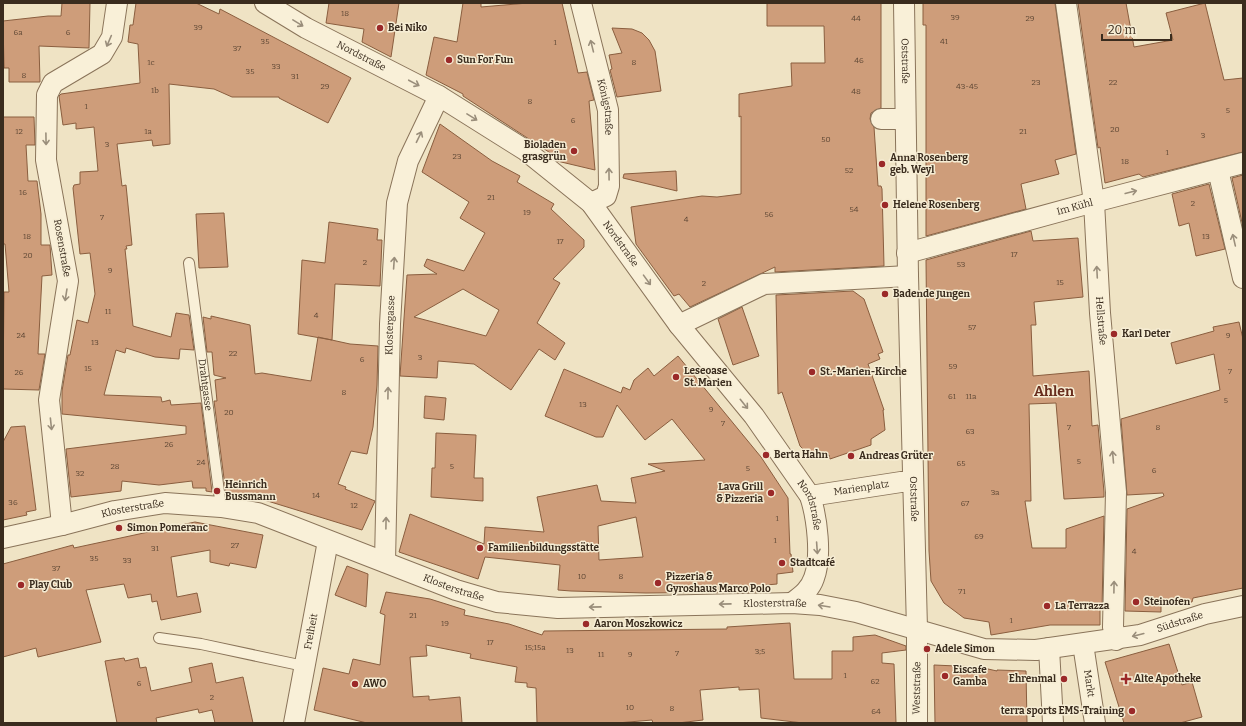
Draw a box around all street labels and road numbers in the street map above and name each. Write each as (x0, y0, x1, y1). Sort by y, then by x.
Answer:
street label: Oststraße (899, 38, 911, 84)
street label: Nordstraße (335, 39, 388, 74)
street label: Königstraße (594, 78, 614, 135)
street label: Im Kühl (1055, 197, 1094, 218)
street label: Rosenstraße (51, 218, 73, 278)
street label: Nordstraße (600, 219, 641, 269)
street label: Klostergasse (383, 295, 398, 355)
street label: Hellstraße (1093, 296, 1109, 346)
street label: Drahtgasse (196, 358, 214, 412)
street label: Oststraße (907, 476, 920, 522)
street label: Nordstraße (795, 478, 823, 531)
street label: Marienplatz (833, 478, 890, 498)
street label: Klosterstraße (100, 497, 165, 520)
street label: Klosterstraße (421, 572, 485, 604)
street label: Klosterstraße (743, 597, 807, 610)
street label: Südstraße (1155, 609, 1205, 635)
street label: Freiheit (302, 612, 320, 651)
street label: Weststraße (911, 661, 923, 715)
street label: Markt (1081, 669, 1097, 698)

